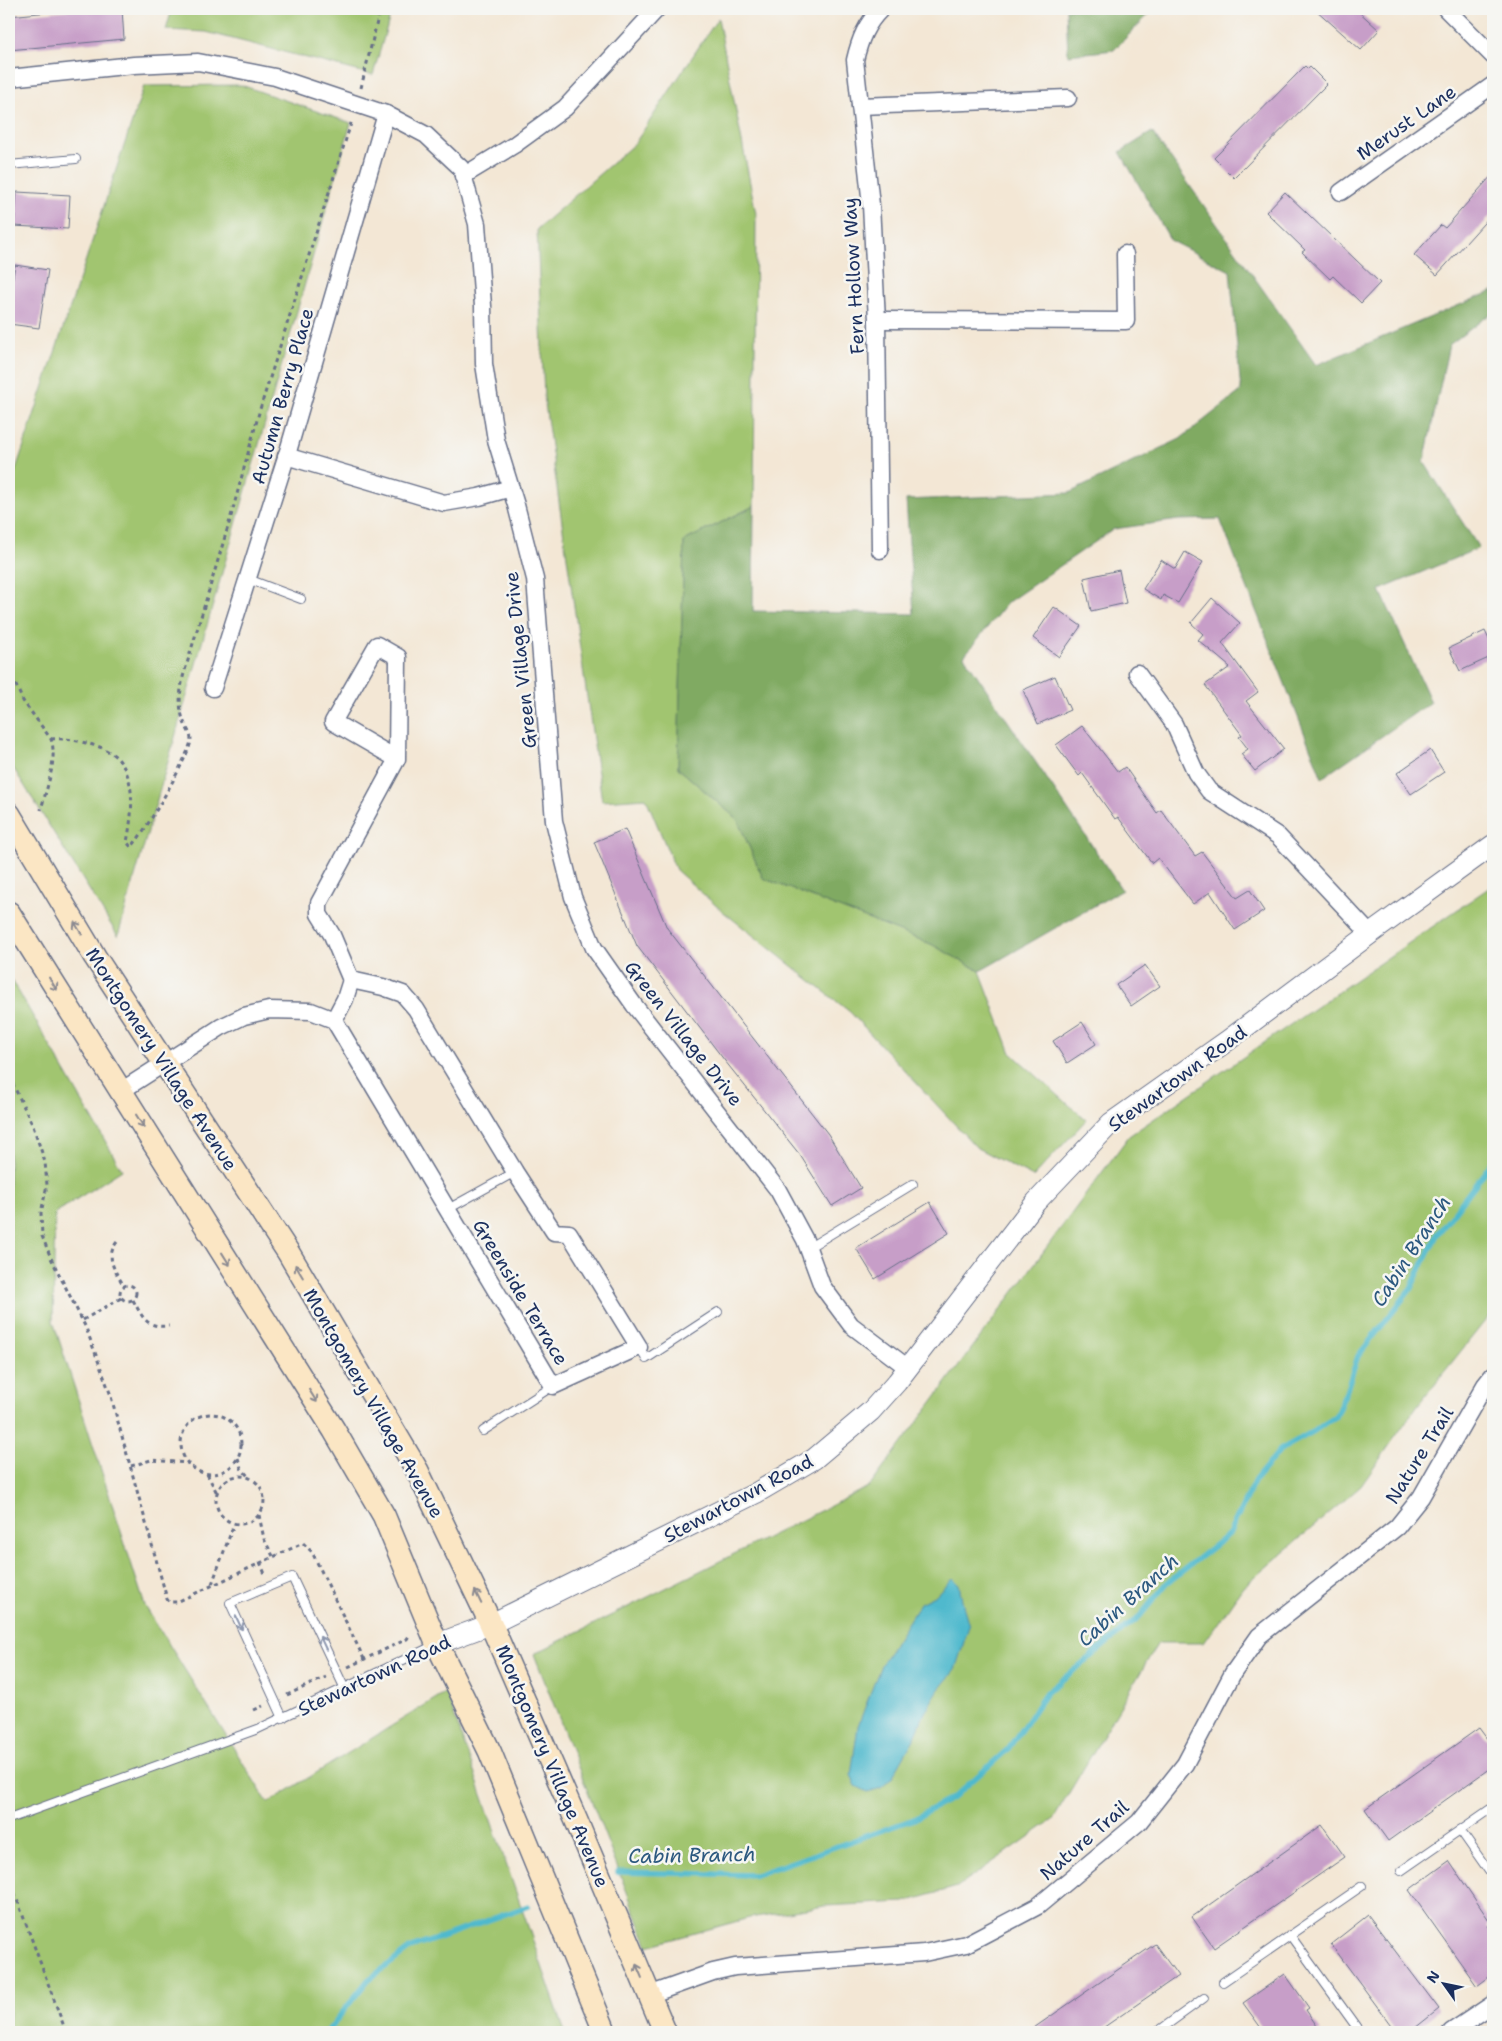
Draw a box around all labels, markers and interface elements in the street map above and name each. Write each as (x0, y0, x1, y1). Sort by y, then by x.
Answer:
street label: Merust Lane (1352, 79, 1461, 166)
street label: Fern Hollow Way (837, 197, 870, 355)
street label: Autumn Berry Place (245, 305, 320, 487)
street label: Green Village Drive (499, 570, 542, 750)
one-way arrow (72, 922, 82, 936)
street label: Montgomery Village Avenue (80, 943, 243, 1176)
street label: Green Village Drive (619, 955, 748, 1111)
one-way arrow (49, 976, 59, 990)
street label: Stewartown Road (1103, 1020, 1252, 1137)
one-way arrow (135, 1114, 145, 1128)
water label: Cabin Branch (1365, 1190, 1457, 1312)
street label: Greenside Terrace (467, 1215, 574, 1370)
one-way arrow (221, 1252, 232, 1266)
one-way arrow (293, 1264, 303, 1278)
street label: Montgomery Village Avenue (297, 1284, 450, 1523)
one-way arrow (308, 1389, 318, 1403)
street label: Nature Trail (1380, 1402, 1459, 1509)
street label: Stewartown Road (659, 1448, 817, 1548)
water label: Cabin Branch (1072, 1548, 1184, 1652)
one-way arrow (473, 1590, 482, 1605)
one-way arrow (235, 1615, 245, 1630)
street label: Stewartown Road (294, 1629, 455, 1722)
one-way arrow (318, 1636, 327, 1651)
street label: Montgomery Village Avenue (490, 1641, 615, 1891)
street label: Nature Trail (1035, 1795, 1134, 1886)
water label: Cabin Branch (628, 1841, 756, 1869)
north arrow (1420, 1958, 1470, 2008)
one-way arrow (634, 1964, 644, 1979)
text: N (1423, 1967, 1444, 1986)

